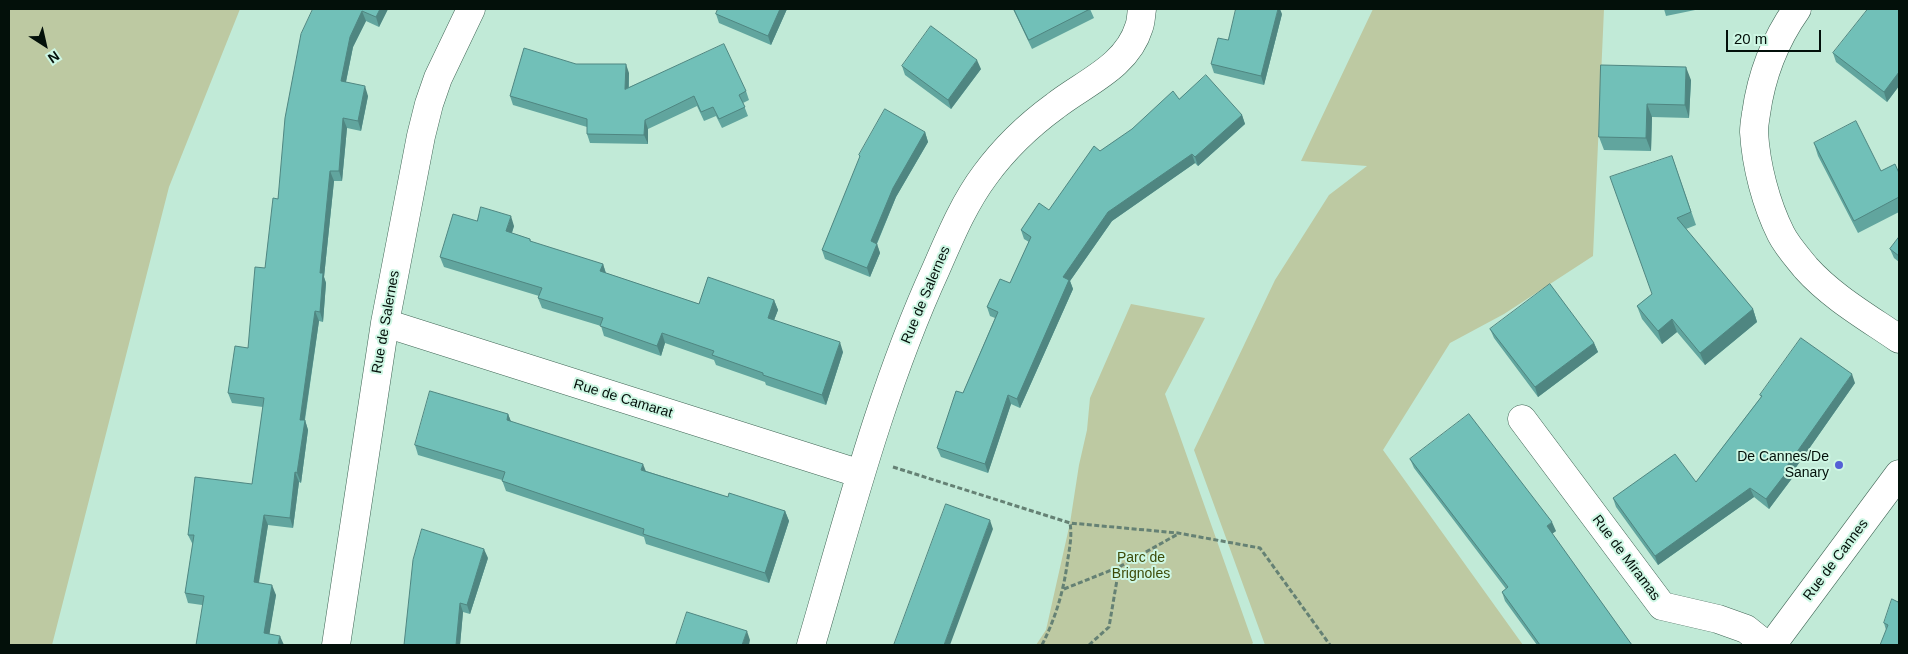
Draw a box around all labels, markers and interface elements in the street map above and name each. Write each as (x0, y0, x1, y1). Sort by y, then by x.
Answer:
north arrow (20, 20, 70, 70)
scale bar (1728, 20, 1823, 52)
text: 20 m (1734, 30, 1767, 47)
text: N (45, 48, 62, 67)
street label: Rue de Salernes (898, 244, 954, 346)
street label: Rue de Salernes (369, 269, 403, 375)
street label: Rue de Camarat (571, 376, 675, 422)
place label: De Cannes/De Sanary (1737, 449, 1829, 482)
marker: De Cannes/De Sanary (1833, 459, 1845, 471)
street label: Rue de Miramas (1588, 512, 1664, 604)
street label: Rue de Cannes (1800, 516, 1872, 604)
park label: Parc de Brignoles (1112, 550, 1170, 582)

